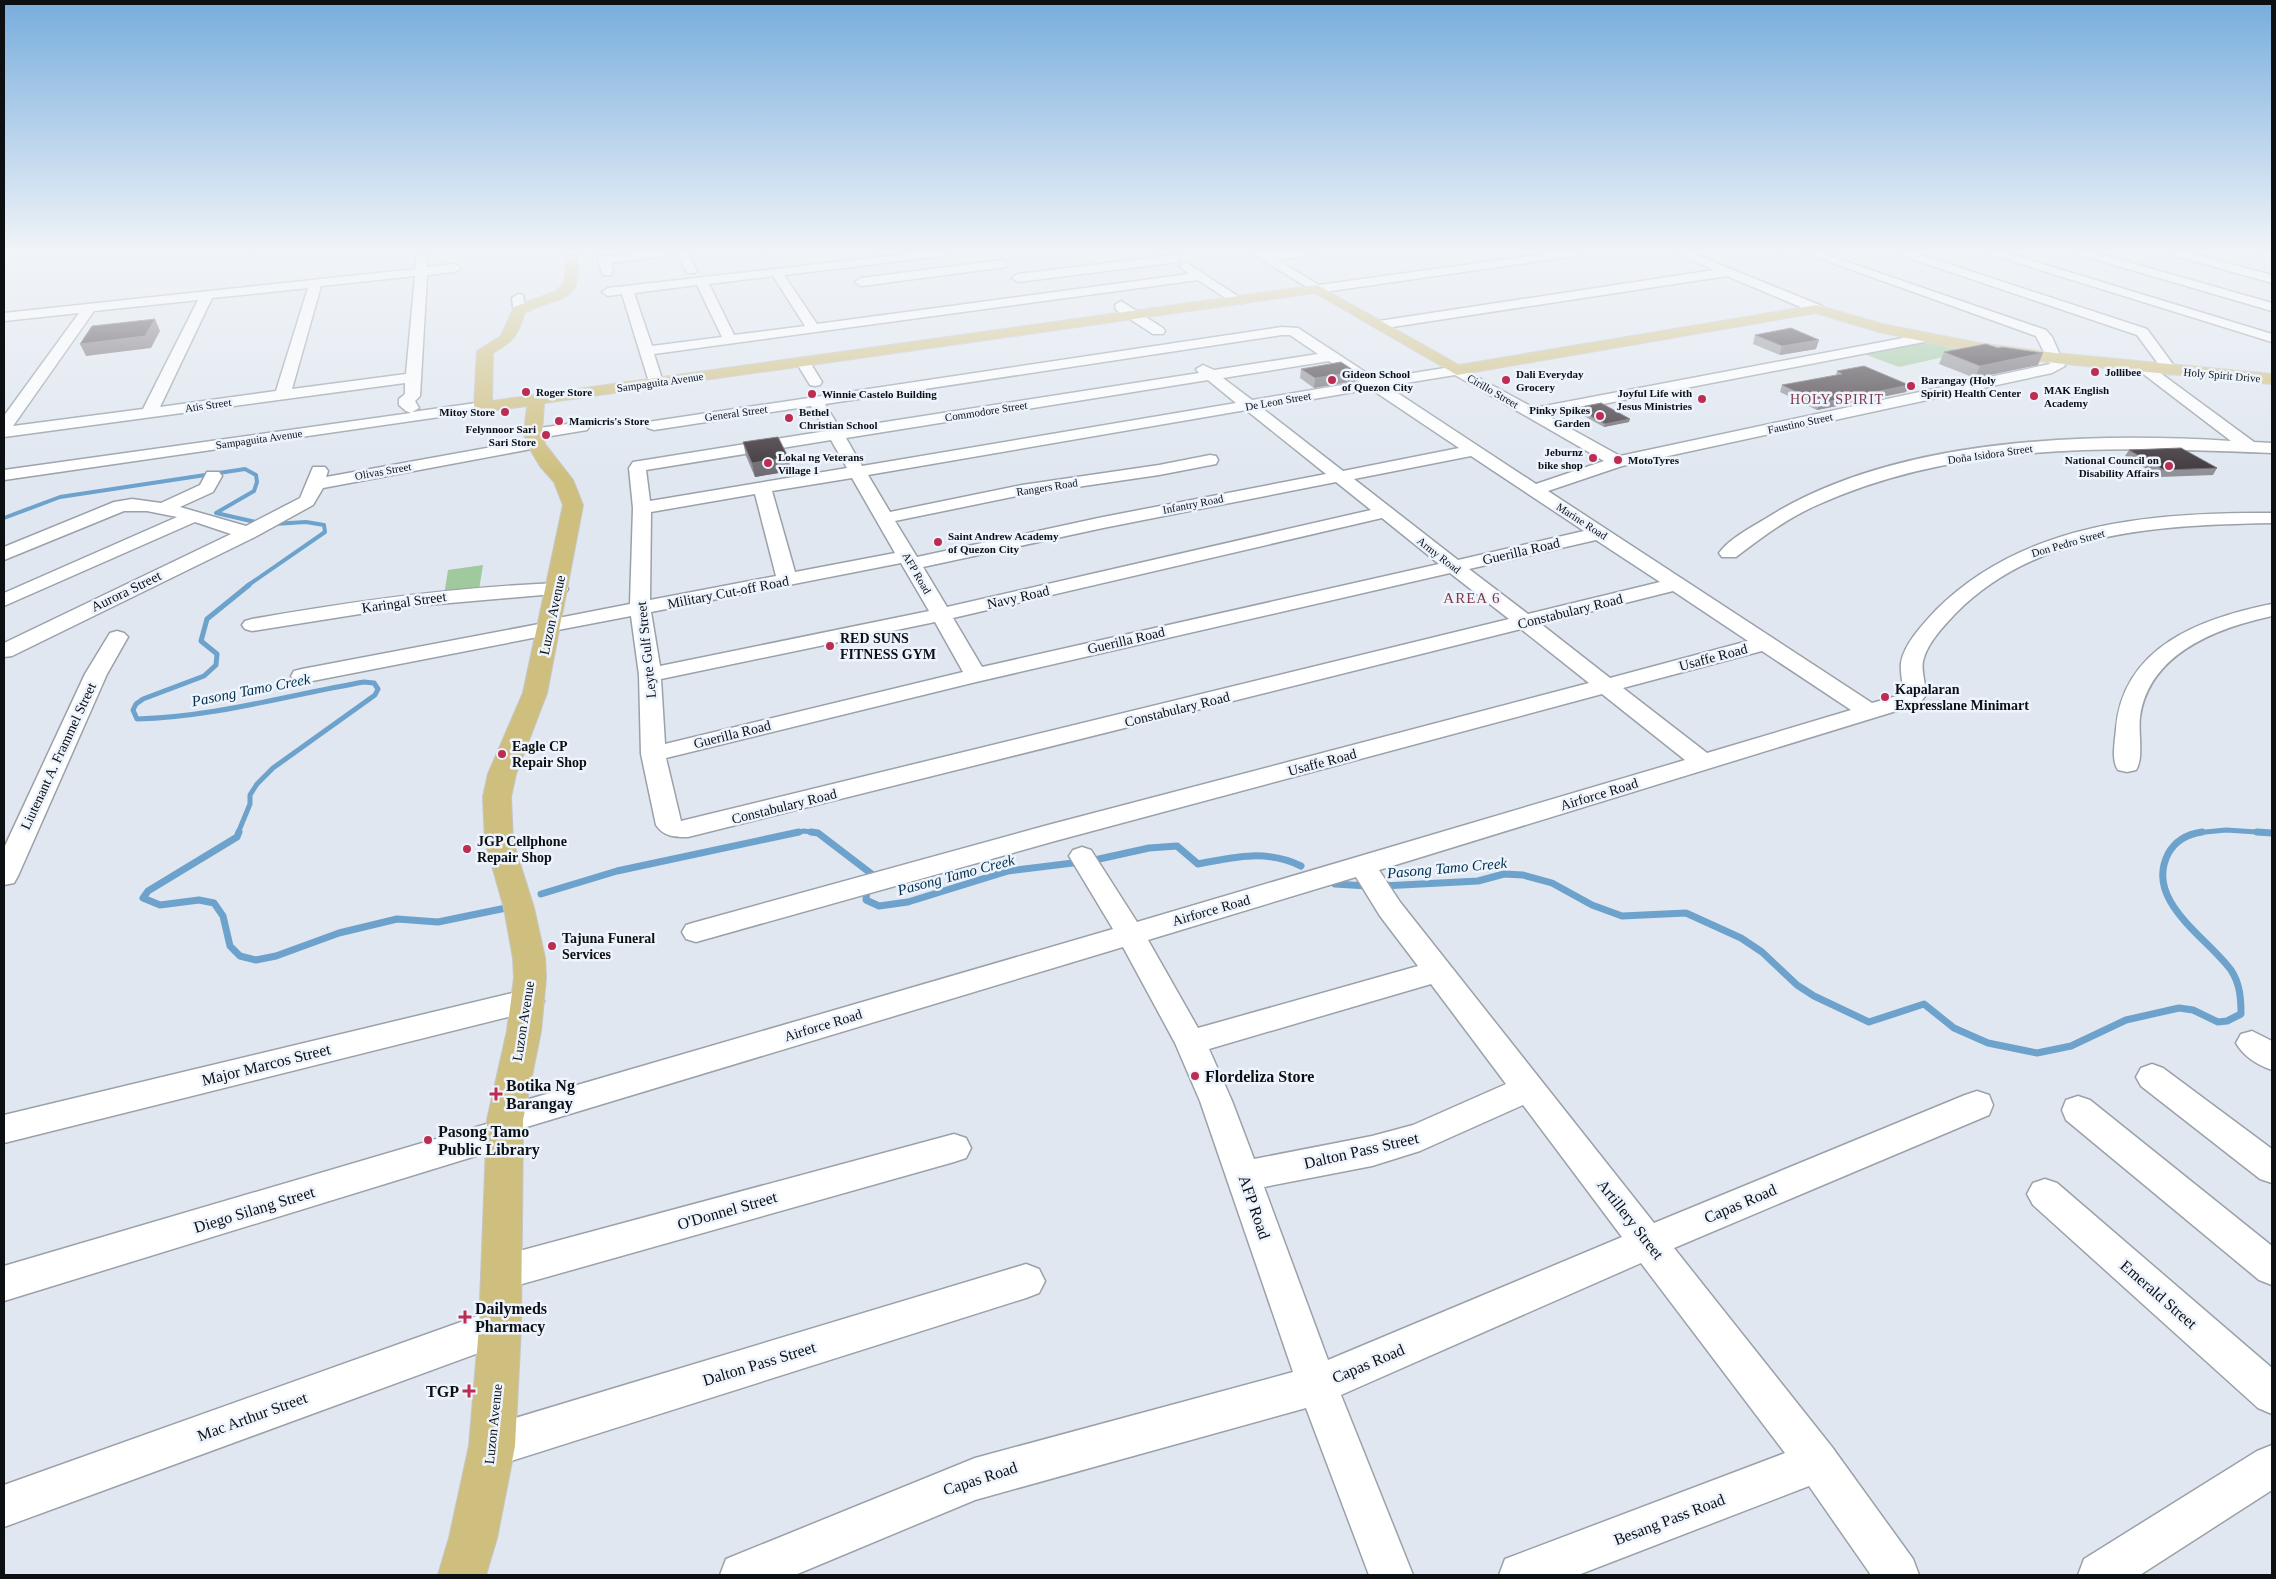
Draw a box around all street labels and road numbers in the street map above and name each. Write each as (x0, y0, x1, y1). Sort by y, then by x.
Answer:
street label: Holy Spirit Drive (2183, 366, 2261, 384)
street label: Sampaguita Avenue (616, 370, 704, 394)
street label: Cirillo Street (1465, 372, 1521, 410)
street label: De Leon Street (1244, 389, 1312, 413)
street label: Atis Street (184, 396, 232, 414)
street label: Commodore Street (944, 399, 1028, 423)
street label: General Street (704, 403, 768, 423)
street label: Faustino Street (1766, 410, 1834, 436)
street label: Sampaguita Avenue (215, 427, 303, 451)
street label: Doña Isidora Street (1947, 442, 2033, 466)
street label: Olivas Street (354, 460, 412, 482)
street label: Rangers Road (1015, 476, 1079, 498)
street label: Infantry Road (1162, 492, 1225, 516)
street label: Marine Road (1555, 500, 1610, 542)
street label: Don Pedro Street (2030, 527, 2106, 559)
street label: Army Road (1415, 534, 1463, 576)
street label: Guerilla Road (1481, 535, 1561, 568)
street label: AFP Road (900, 550, 934, 596)
street label: Aurora Street (89, 568, 164, 615)
street label: Military Cut-off Road (666, 573, 790, 612)
street label: Luzon Avenue (537, 574, 568, 656)
street label: Navy Road (986, 583, 1051, 612)
street label: Karingal Street (361, 589, 447, 616)
street label: Constabulary Road (1516, 591, 1624, 632)
street label: Leyte Gulf Street (634, 601, 659, 699)
street label: Guerilla Road (1086, 624, 1166, 657)
street label: Usaffe Road (1677, 641, 1749, 674)
street label: Liutenant A. Frammel Street (18, 680, 99, 832)
street label: Constabulary Road (1123, 689, 1231, 730)
street label: Guerilla Road (692, 718, 772, 751)
street label: Usaffe Road (1286, 746, 1358, 779)
street label: Airforce Road (1558, 776, 1640, 813)
street label: Constabulary Road (730, 786, 838, 827)
street label: Airforce Road (1170, 892, 1252, 929)
street label: Luzon Avenue (510, 980, 537, 1062)
street label: Airforce Road (782, 1007, 864, 1044)
street label: Major Marcos Street (200, 1040, 333, 1090)
street label: Dalton Pass Street (1302, 1129, 1421, 1172)
street label: AFP Road (1236, 1173, 1273, 1241)
street label: Artillery Street (1593, 1176, 1667, 1264)
street label: Capas Road (1701, 1181, 1779, 1227)
street label: Diego Silang Street (192, 1183, 317, 1237)
street label: O'Donnel Street (675, 1188, 779, 1233)
street label: Emerald Street (2117, 1257, 2201, 1332)
street label: Dalton Pass Street (701, 1338, 818, 1389)
street label: Capas Road (1329, 1341, 1407, 1387)
street label: Luzon Avenue (482, 1383, 505, 1465)
street label: Mac Arthur Street (195, 1389, 310, 1444)
street label: Capas Road (941, 1459, 1020, 1499)
street label: Besang Pass Road (1611, 1491, 1727, 1549)

